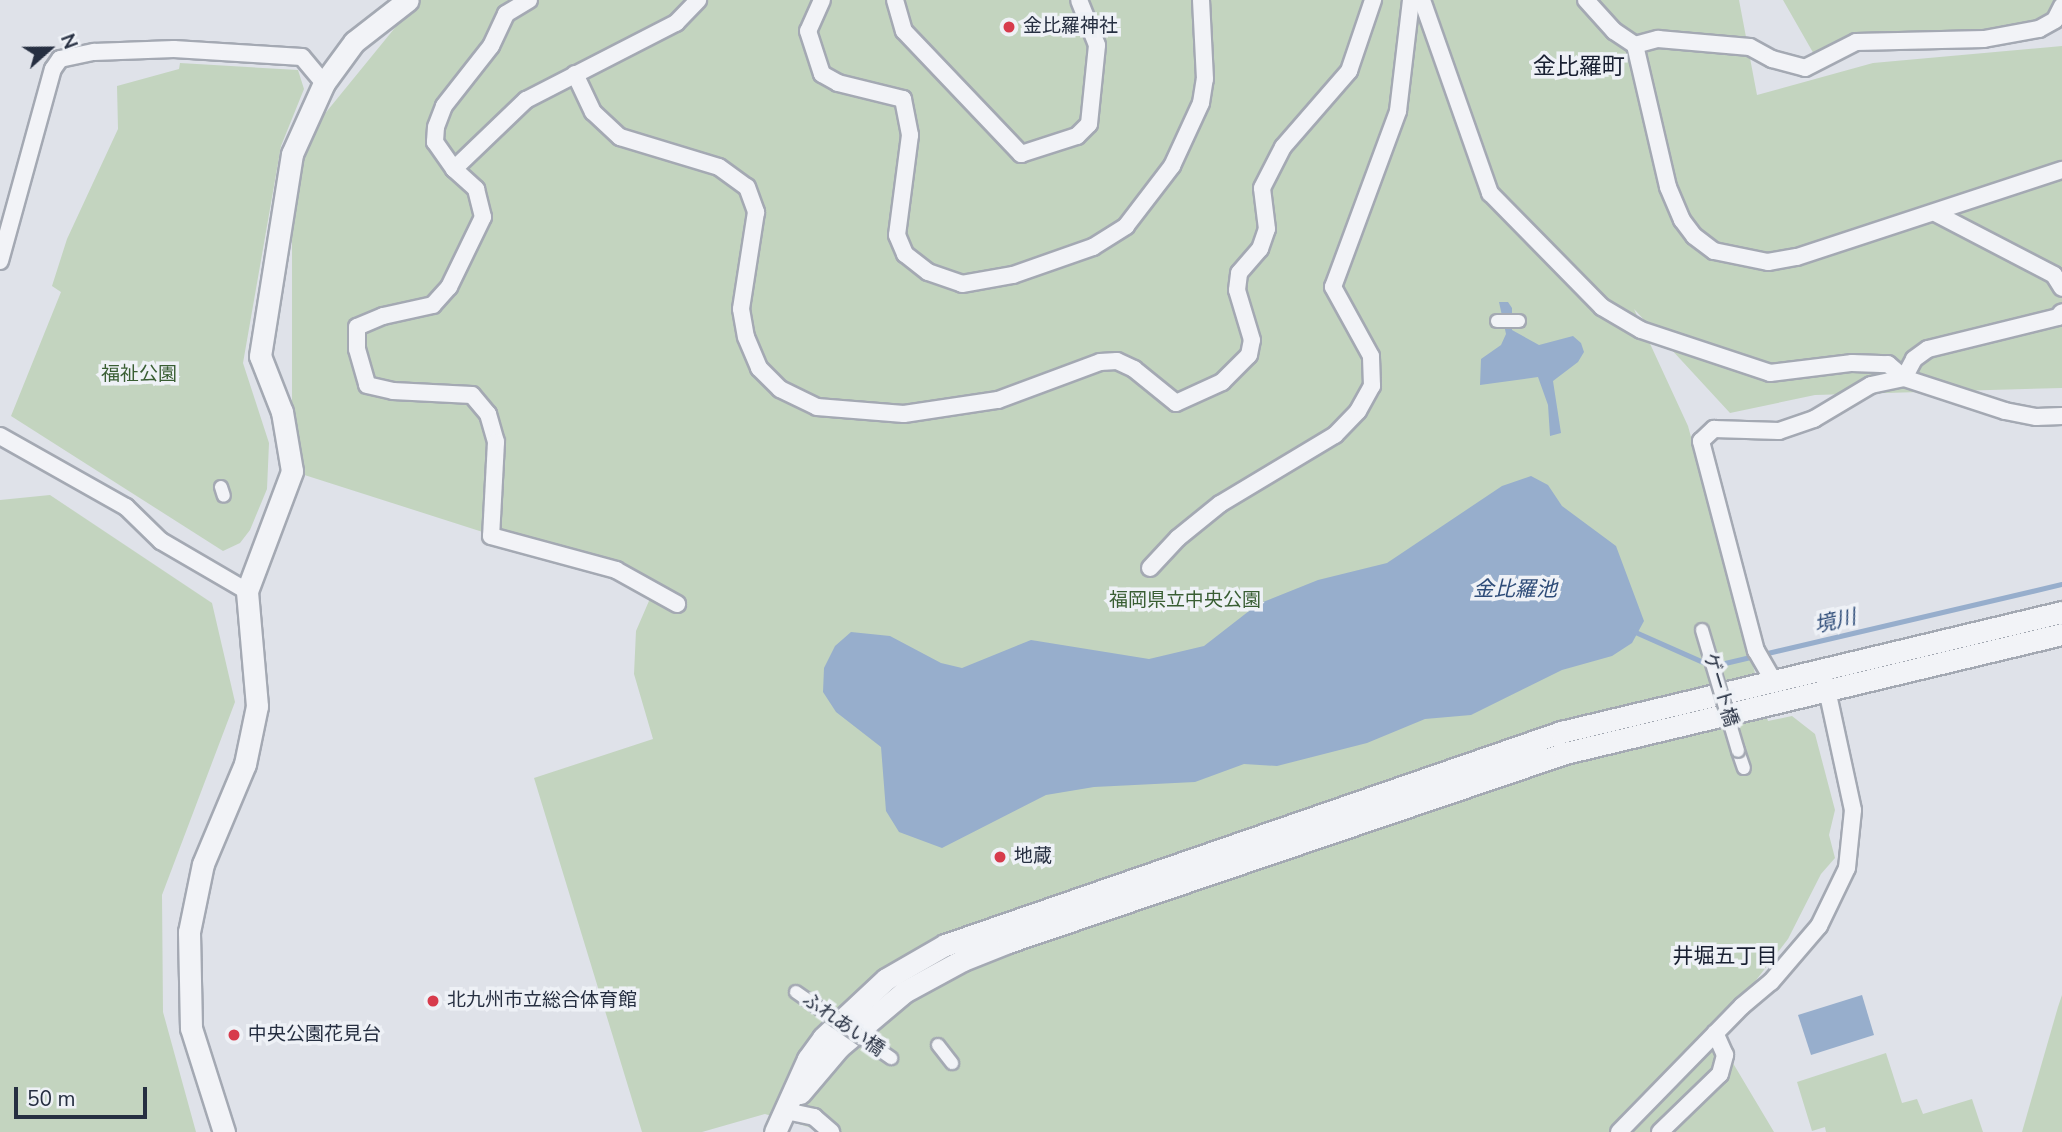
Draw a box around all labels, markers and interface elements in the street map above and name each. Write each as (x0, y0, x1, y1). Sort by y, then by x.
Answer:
north arrow (14, 14, 84, 84)
place label: 金比羅神社 (1023, 16, 1118, 38)
marker: 金比羅神社 (1001, 19, 1017, 35)
text: N (54, 30, 83, 53)
district label: 金比羅町 (1533, 53, 1625, 81)
park label: 福祉公園 (101, 364, 177, 386)
water label: 金比羅池 (1473, 576, 1557, 602)
park label: 福岡県立中央公園 (1109, 590, 1261, 612)
water label: 境川 (1812, 604, 1858, 638)
street label: ゲート橋 (1698, 650, 1742, 730)
place label: 地蔵 (1014, 846, 1052, 868)
marker: 地蔵 (992, 849, 1008, 865)
district label: 井堀五丁目 (1673, 943, 1777, 969)
street label: ふれあい橋 (798, 988, 888, 1062)
place label: 北九州市立総合体育館 (447, 990, 637, 1012)
marker: 北九州市立総合体育館 (425, 993, 441, 1009)
place label: 中央公園花見台 (248, 1024, 381, 1046)
marker: 中央公園花見台 (226, 1027, 242, 1043)
scale bar (18, 1072, 150, 1116)
text: 50 m (27, 1085, 76, 1113)

